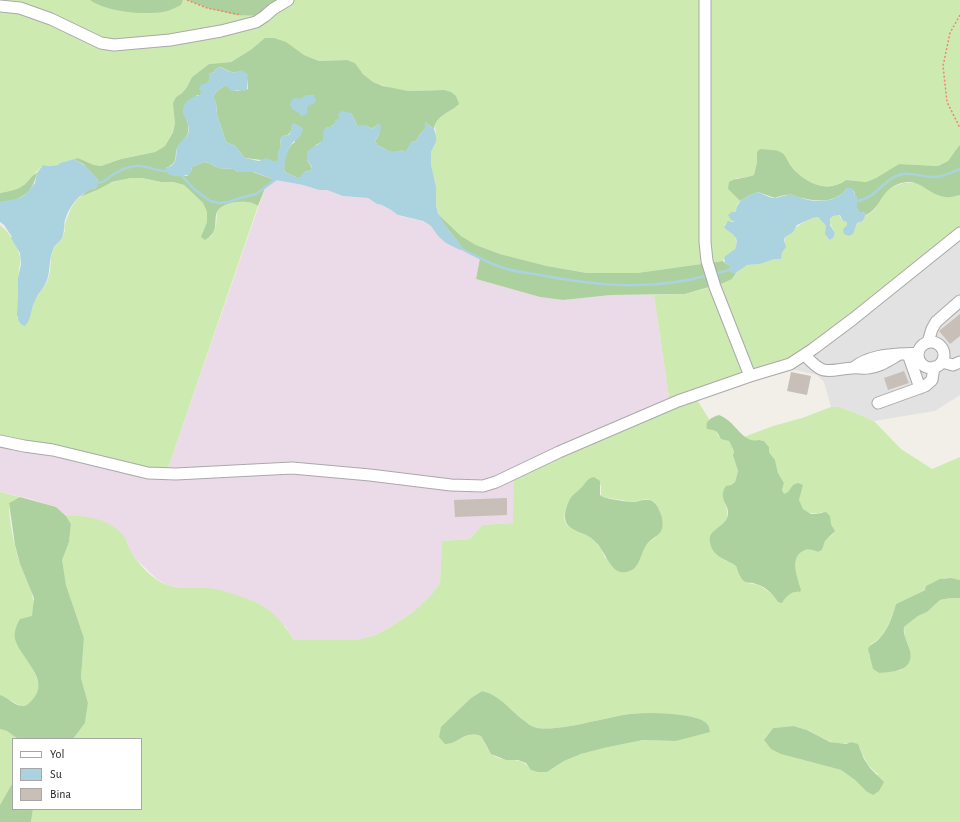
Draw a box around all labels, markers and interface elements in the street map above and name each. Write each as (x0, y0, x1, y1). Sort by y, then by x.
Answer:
legend (12, 738, 142, 810)
text: Yol (50, 748, 64, 760)
text: Su (50, 768, 62, 780)
text: Bina (50, 788, 71, 800)

